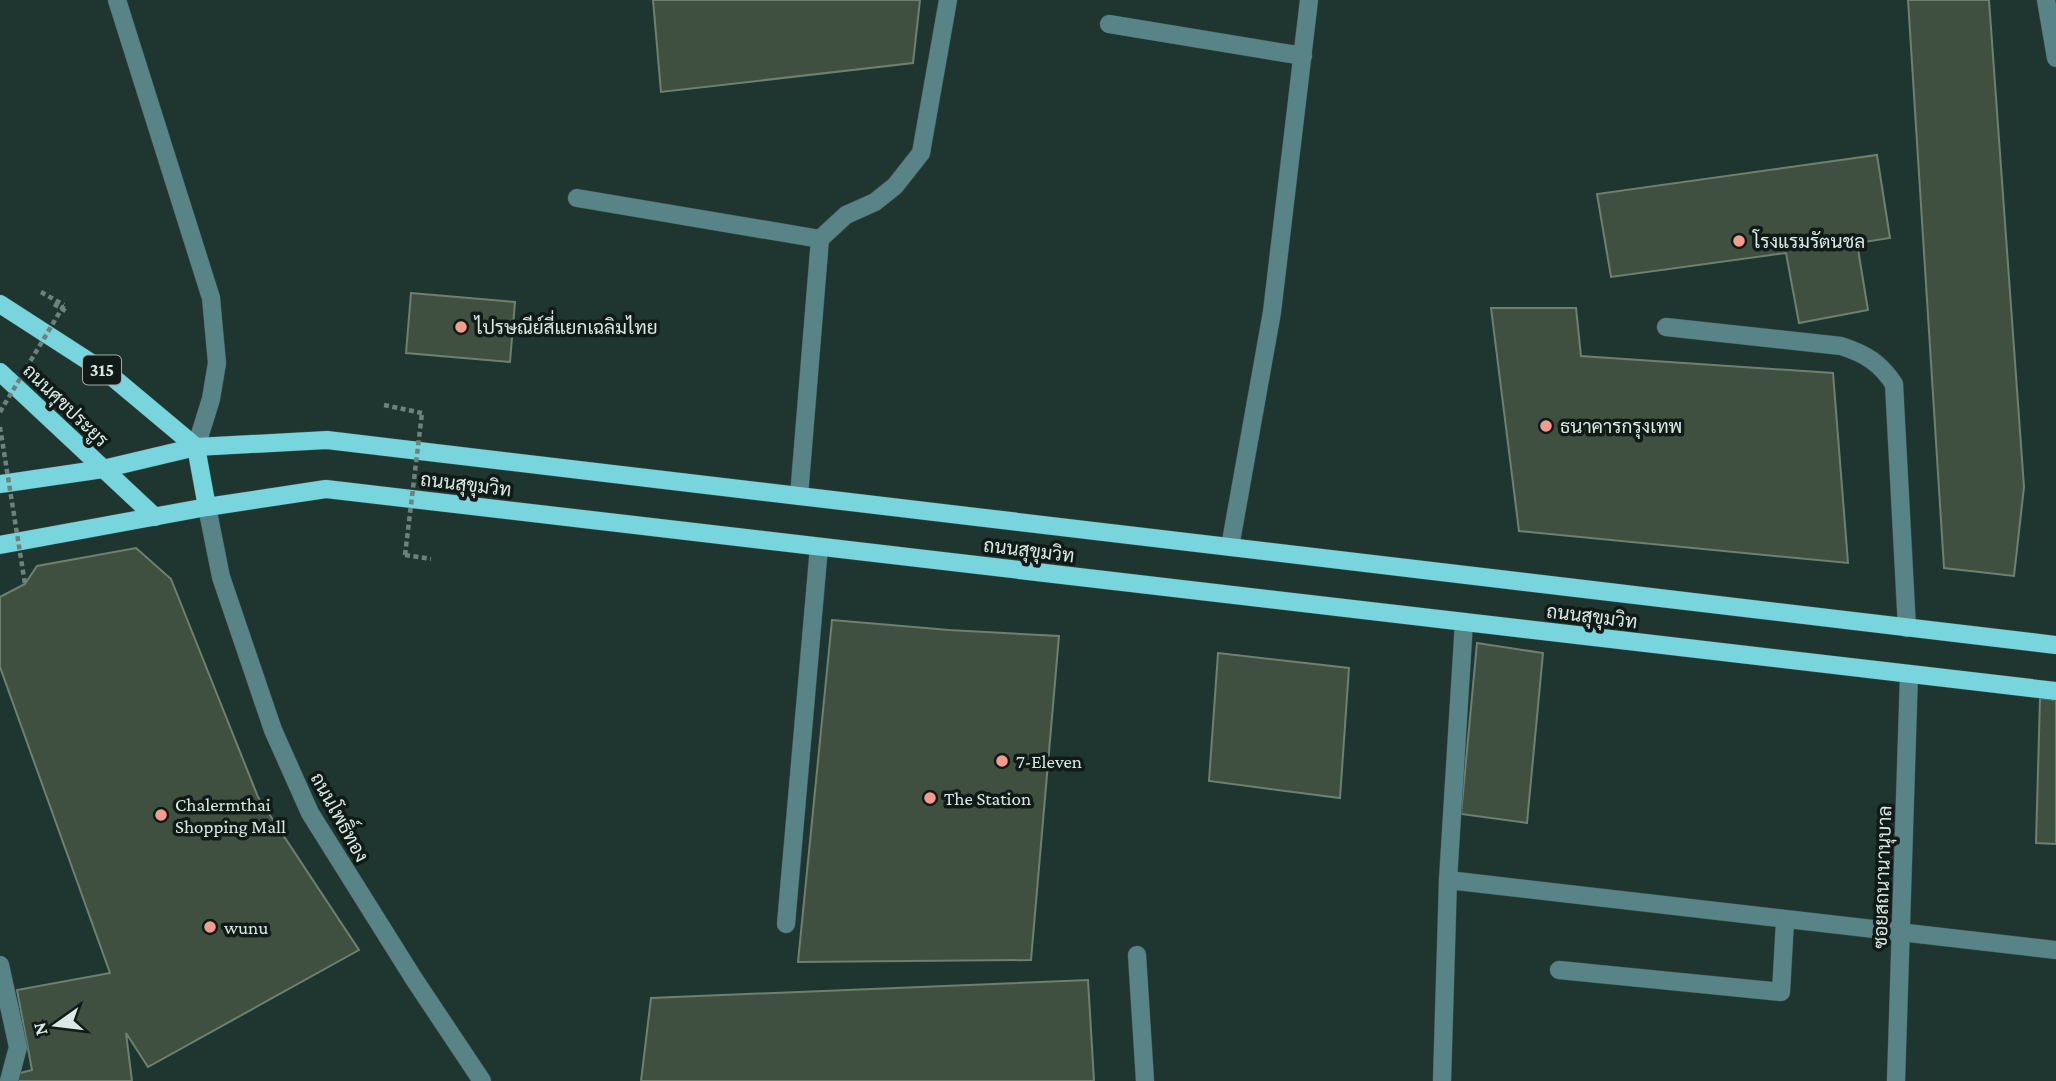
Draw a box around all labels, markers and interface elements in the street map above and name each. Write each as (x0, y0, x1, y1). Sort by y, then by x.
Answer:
place label: โรงแรมรัตนชล (1752, 229, 1865, 252)
marker: โรงแรมรัตนชล (1731, 233, 1747, 249)
place label: ไปรษณีย์สี่แยกเฉลิมไทย (473, 310, 658, 338)
marker: ไปรษณีย์สี่แยกเฉลิมไทย (453, 319, 469, 335)
road number: 315 (83, 356, 121, 384)
street label: ถนนศุขประยูร (17, 360, 112, 453)
place label: ธนาคารกรุงเทพ (1560, 416, 1682, 439)
marker: ธนาคารกรุงเทพ (1538, 418, 1554, 434)
street label: ถนนสุขุมวิท (419, 469, 513, 502)
street label: ถนนสุขุมวิท (982, 535, 1076, 568)
street label: ถนนสุขุมวิท (1545, 601, 1639, 634)
place label: 7-Eleven (1016, 751, 1082, 772)
marker: 7-Eleven (994, 753, 1010, 769)
street label: ถนนโพธิ์ทอง (306, 765, 380, 865)
place label: The Station (944, 788, 1031, 809)
marker: The Station (922, 790, 938, 806)
place label: Chalermthai Shopping Mall (175, 794, 286, 837)
street label: ซอยสถนานานุบาล (1870, 805, 1897, 949)
marker: Chalermthai Shopping Mall (153, 807, 169, 823)
place label: wunu (224, 917, 268, 938)
marker: wunu (202, 919, 218, 935)
north arrow (21, 990, 91, 1060)
text: N (28, 1020, 52, 1038)

